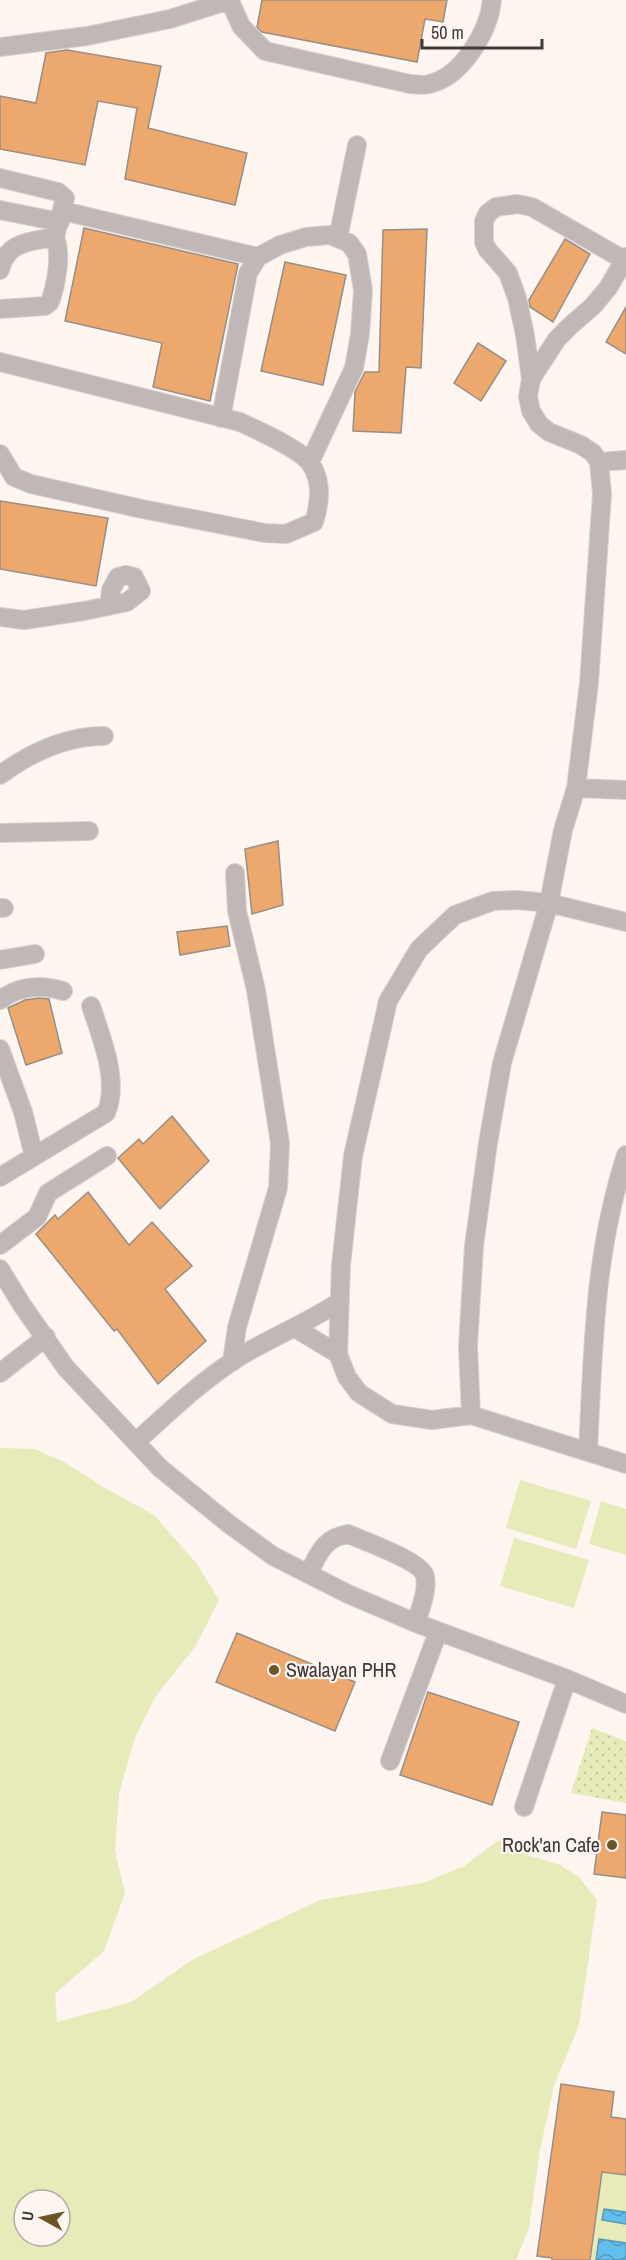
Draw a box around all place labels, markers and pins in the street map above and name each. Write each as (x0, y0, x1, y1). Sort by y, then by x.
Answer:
place label: Swalayan PHR (286, 1656, 396, 1683)
marker: Swalayan PHR (267, 1663, 281, 1677)
place label: Rock'an Cafe (502, 1831, 600, 1858)
marker: Rock'an Cafe (605, 1838, 619, 1852)

